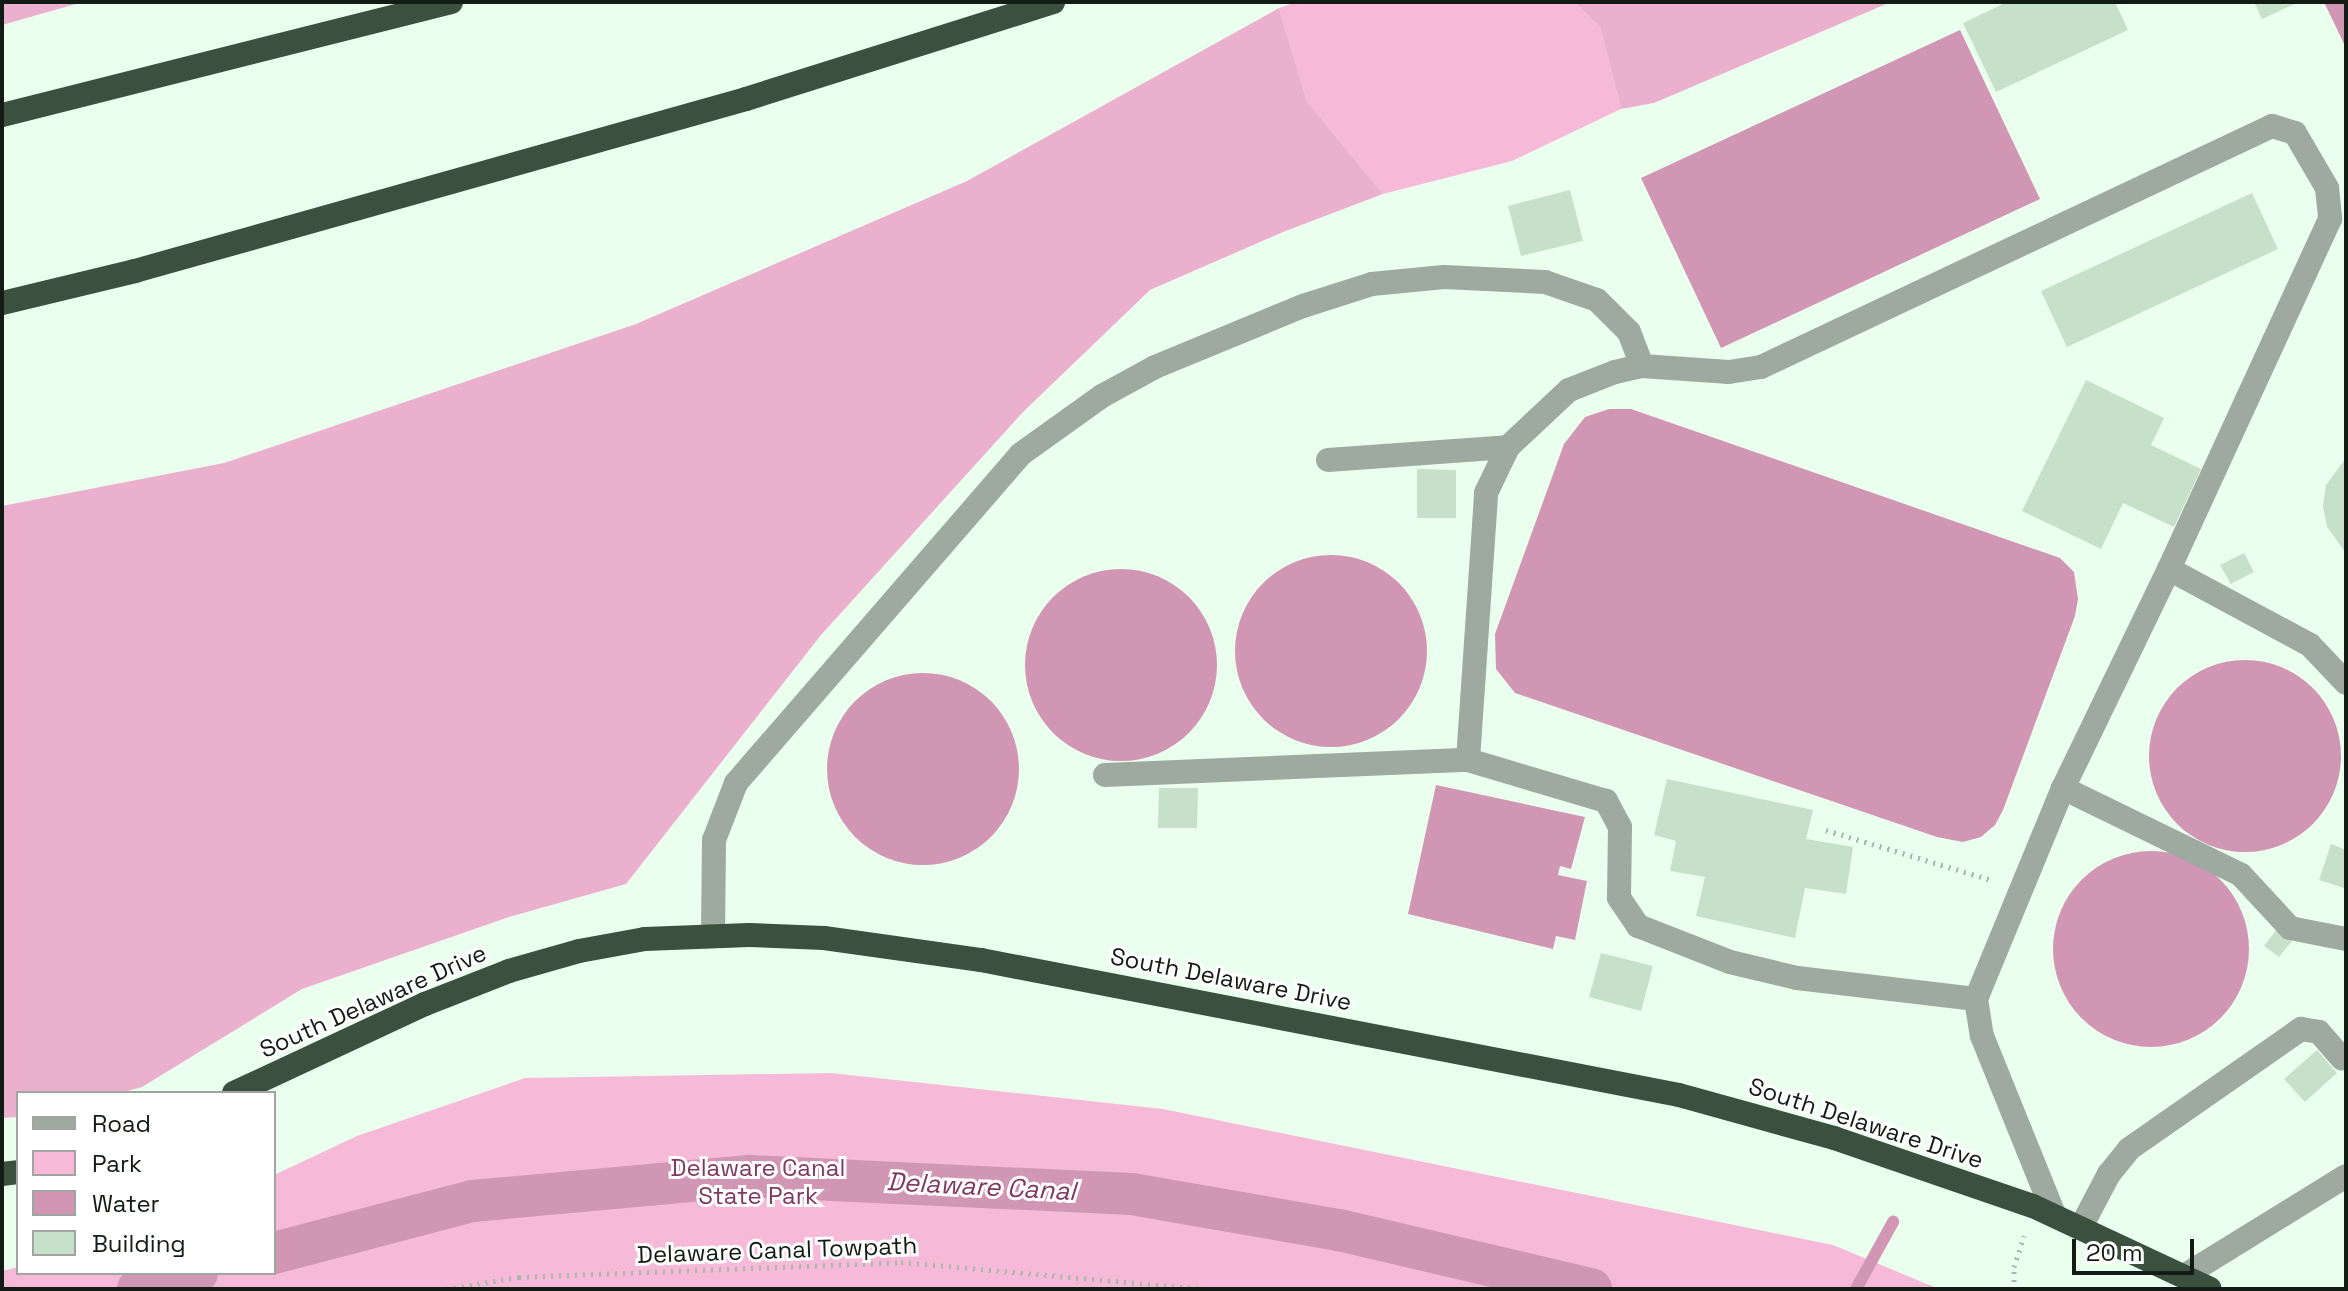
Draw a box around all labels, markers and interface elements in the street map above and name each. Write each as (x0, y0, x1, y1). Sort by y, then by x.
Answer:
street label: South Delaware Drive (255, 938, 491, 1064)
street label: South Delaware Drive (1108, 941, 1354, 1017)
street label: South Delaware Drive (1745, 1071, 1987, 1175)
legend (16, 1091, 276, 1275)
text: Road (92, 1108, 151, 1139)
text: Park (92, 1148, 142, 1179)
park label: Delaware Canal State Park (671, 1154, 845, 1210)
water label: Delaware Canal (886, 1166, 1076, 1208)
text: Water (92, 1188, 160, 1219)
scale bar (2076, 1223, 2198, 1273)
text: Building (92, 1228, 186, 1259)
street label: Delaware Canal Towpath (636, 1231, 918, 1269)
text: 20 m (2086, 1237, 2143, 1268)

